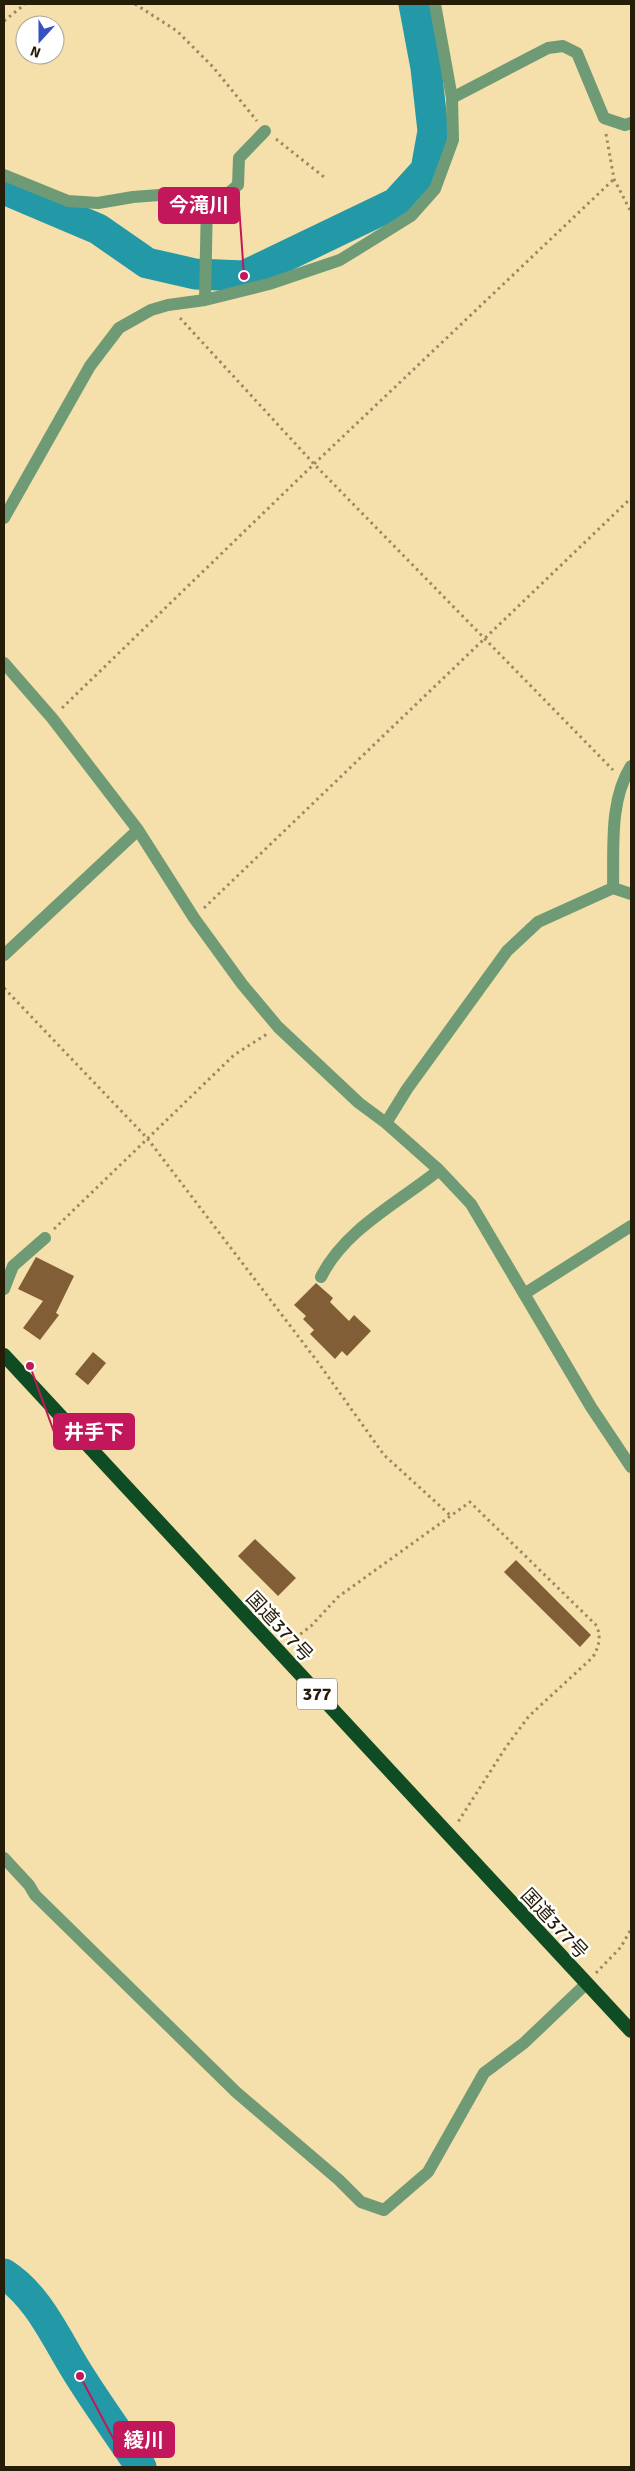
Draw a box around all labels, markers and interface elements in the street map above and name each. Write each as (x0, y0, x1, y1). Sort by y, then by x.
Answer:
north arrow (15, 15, 65, 65)
text: N (28, 42, 43, 61)
callout: 今滝川 (159, 188, 239, 223)
text: 今滝川 (169, 193, 229, 218)
callout: 井手下 (54, 1414, 134, 1449)
text: 井手下 (64, 1420, 124, 1445)
street label: 国道377号 (241, 1586, 318, 1667)
road number: 377 (297, 1678, 337, 1710)
street label: 国道377号 (516, 1883, 593, 1964)
callout: 綾川 (114, 2422, 174, 2457)
text: 綾川 (124, 2428, 164, 2453)

